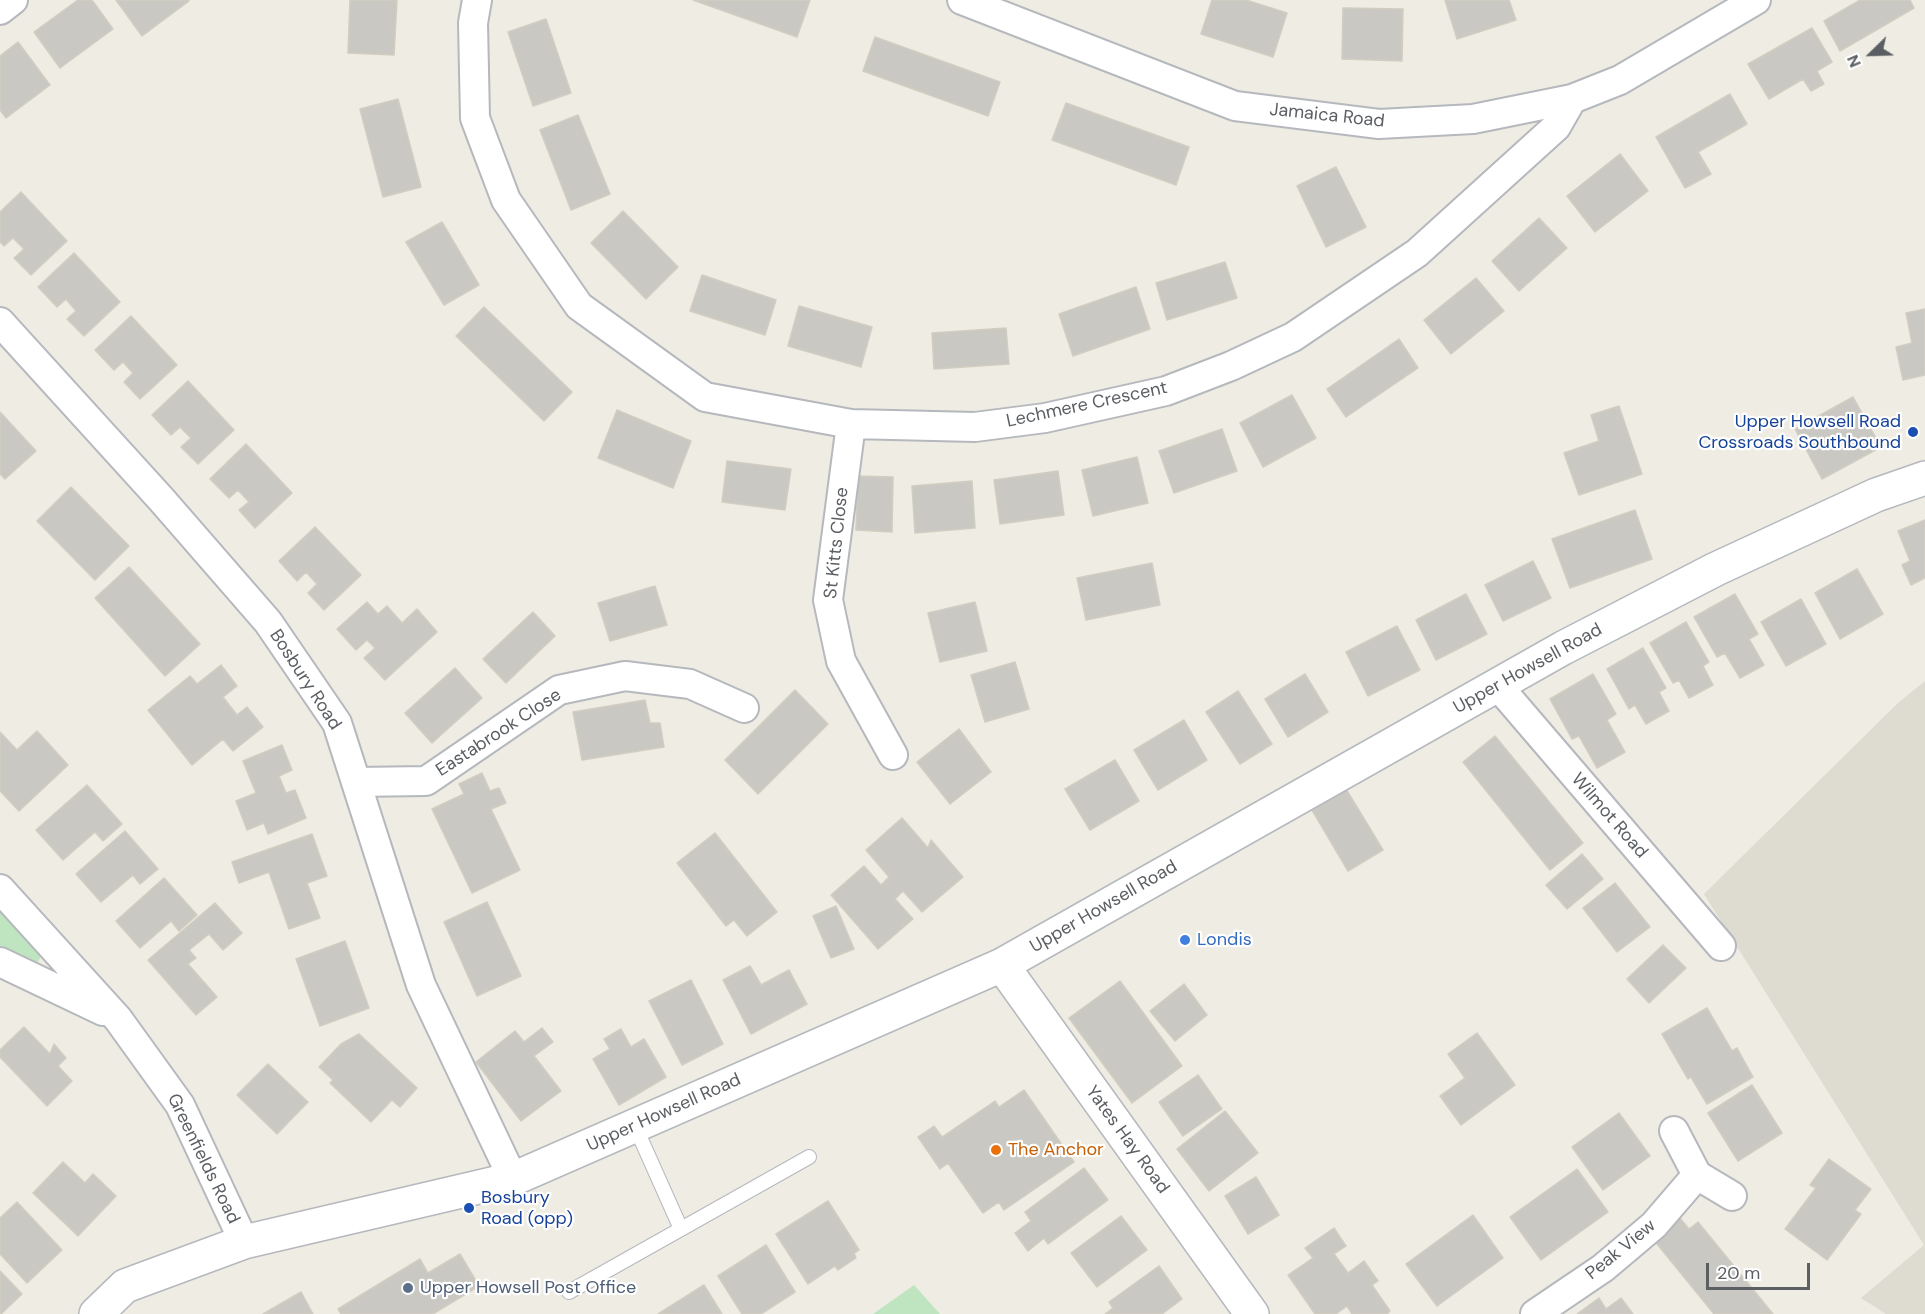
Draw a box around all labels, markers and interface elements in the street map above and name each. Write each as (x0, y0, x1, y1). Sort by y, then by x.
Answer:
north arrow (1841, 24, 1901, 84)
text: N (1842, 52, 1866, 71)
street label: Jamaica Road (1268, 99, 1386, 133)
street label: Lechmere Crescent (1005, 377, 1169, 433)
place label: Upper Howsell Road Crossroads Southbound (1698, 411, 1901, 454)
marker: Upper Howsell Road Crossroads Southbound (1906, 425, 1920, 439)
street label: St Kitts Close (820, 486, 854, 600)
street label: Upper Howsell Road (1450, 619, 1606, 719)
street label: Bosbury Road (264, 626, 346, 734)
street label: Eastabrook Close (432, 684, 566, 782)
street label: Wilmot Road (1566, 769, 1652, 863)
street label: Upper Howsell Road (1027, 856, 1181, 958)
place label: Londis (1197, 929, 1252, 951)
marker: Londis (1178, 933, 1192, 947)
street label: Upper Howsell Road (584, 1069, 744, 1157)
street label: Yates Hay Road (1081, 1082, 1173, 1198)
street label: Greenfields Road (162, 1090, 244, 1228)
place label: The Anchor (1008, 1139, 1104, 1161)
marker: The Anchor (989, 1143, 1003, 1157)
place label: Bosbury Road (opp) (481, 1187, 573, 1230)
marker: Bosbury Road (opp) (462, 1201, 476, 1215)
street label: Peak View (1582, 1215, 1660, 1285)
scale bar (1709, 1251, 1812, 1289)
text: 20 m (1717, 1261, 1760, 1285)
place label: Upper Howsell Post Office (420, 1277, 636, 1299)
marker: Upper Howsell Post Office (401, 1281, 415, 1295)

